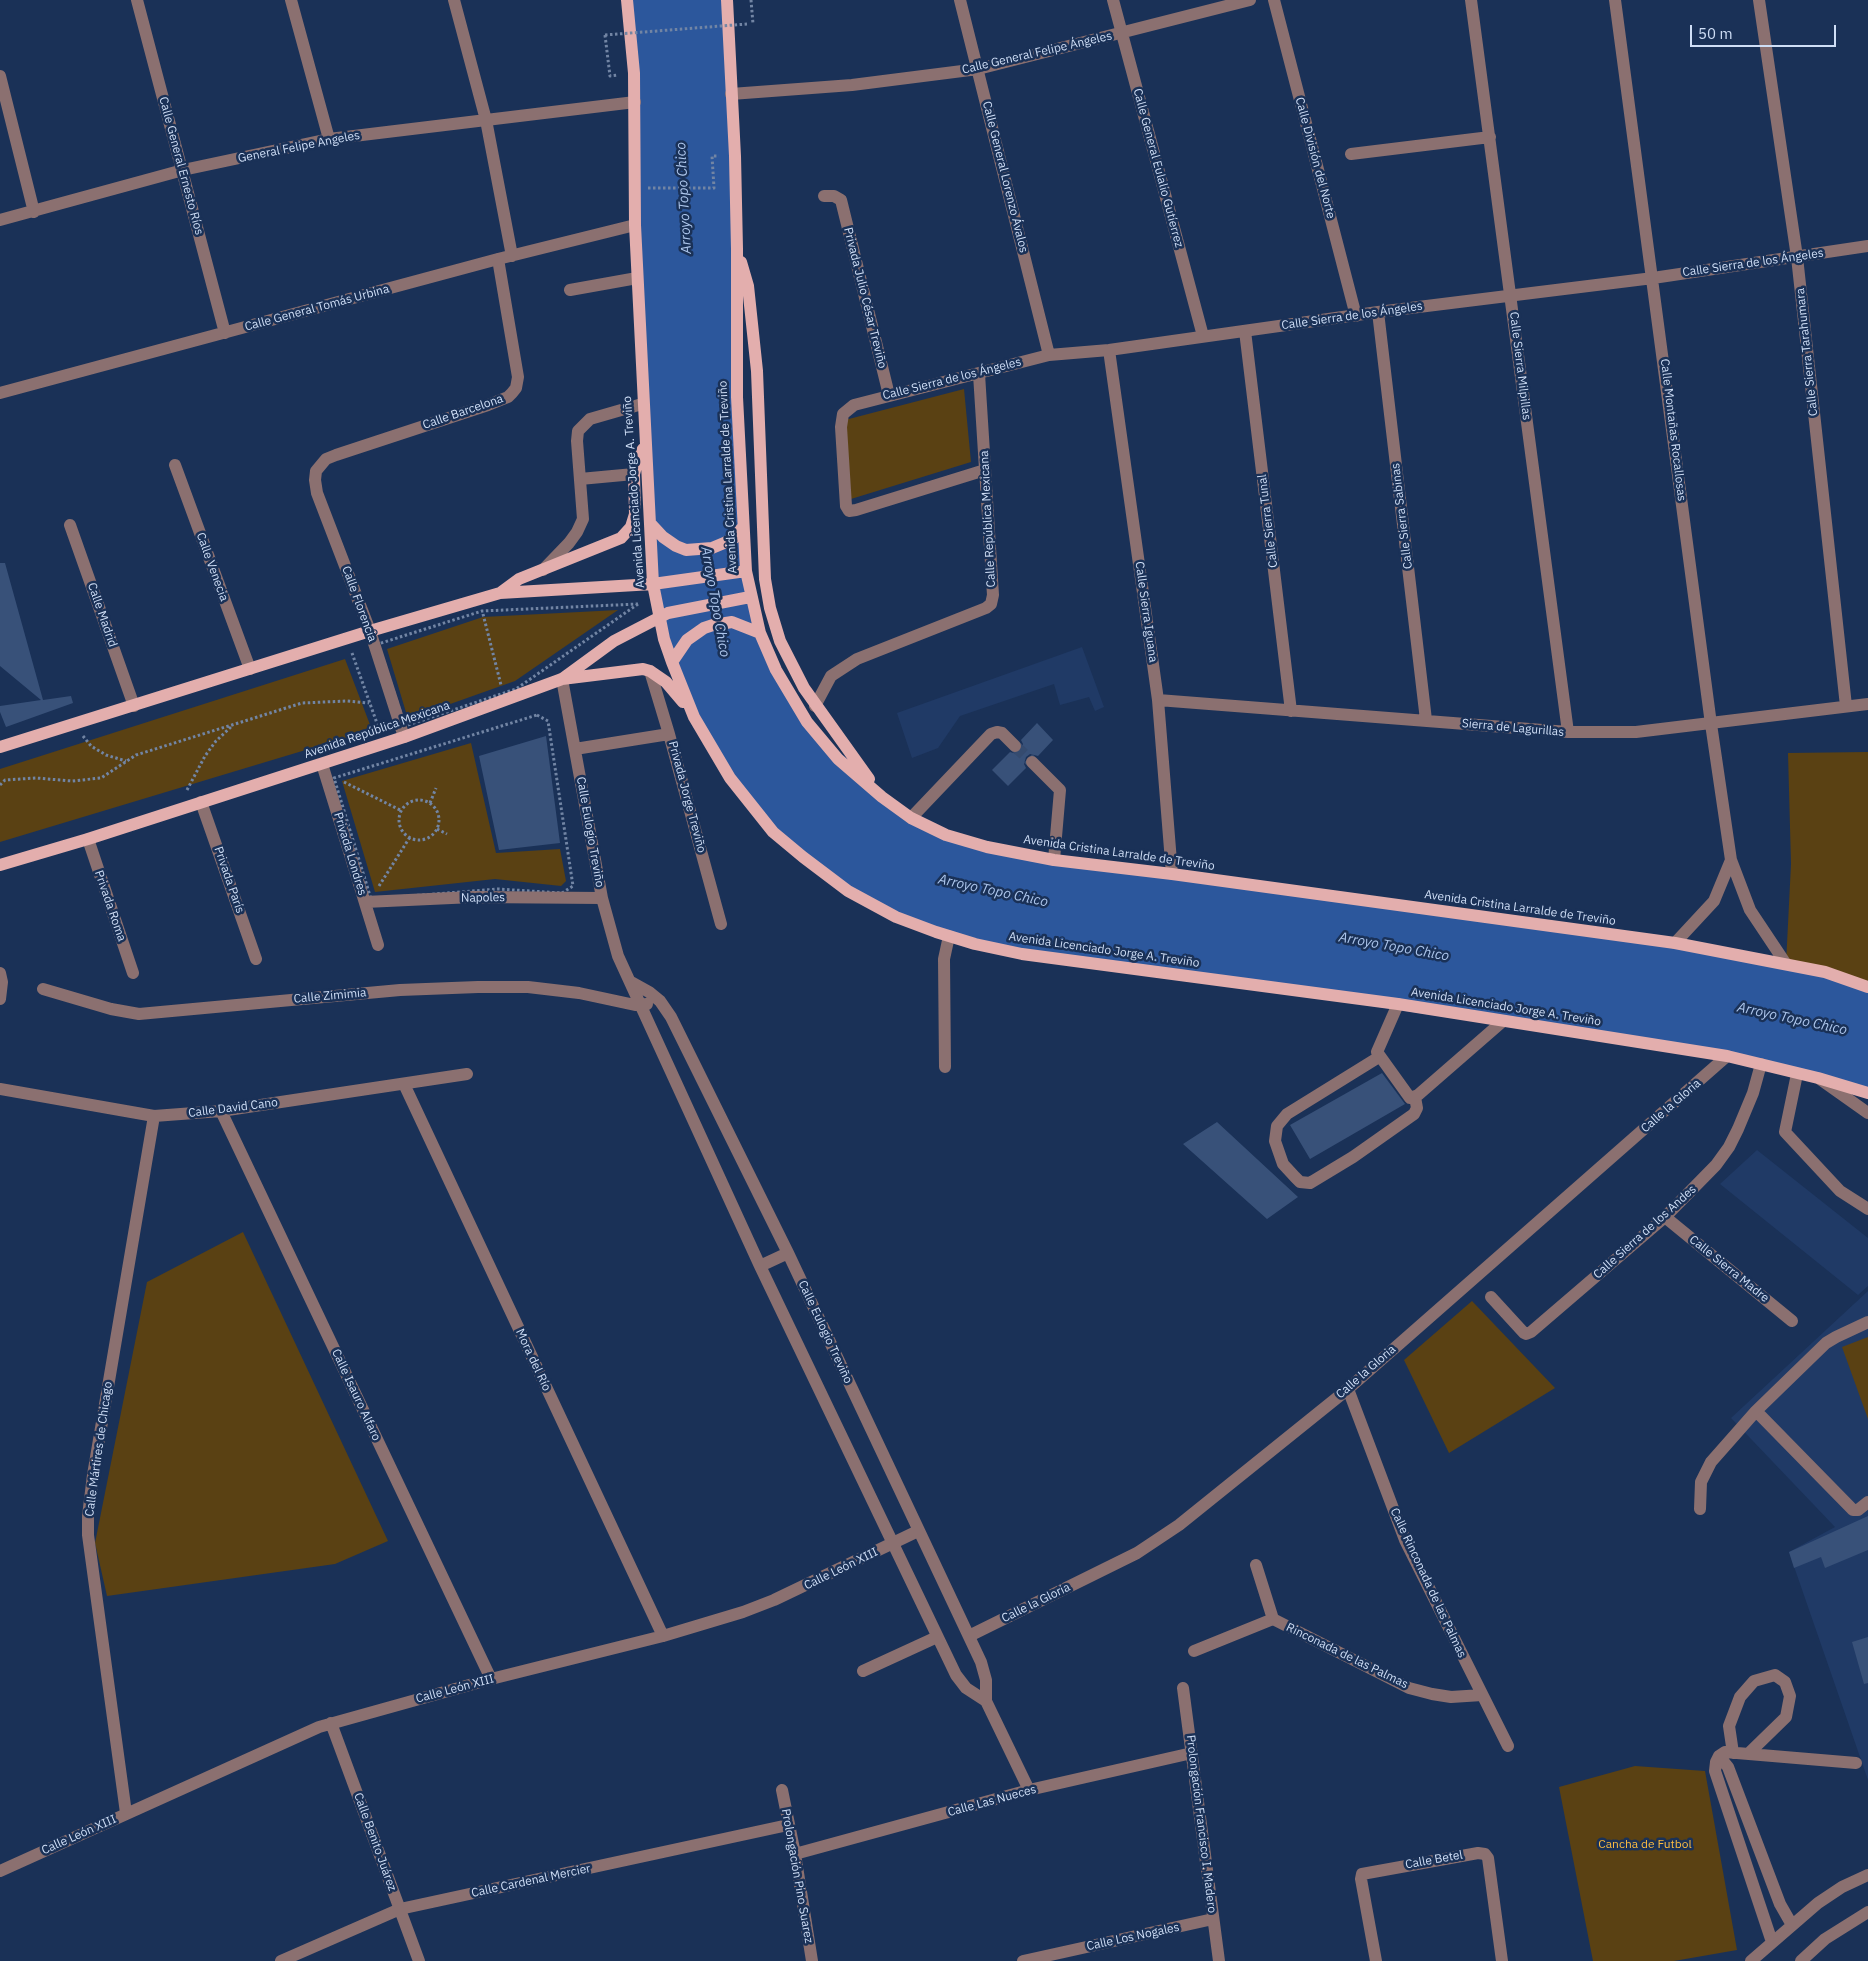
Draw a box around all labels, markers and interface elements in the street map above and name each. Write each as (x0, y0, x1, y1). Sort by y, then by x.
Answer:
scale bar (1693, 15, 1839, 47)
text: 50 m (1698, 24, 1733, 43)
street label: Calle General Felipe Ángeles (961, 29, 1113, 77)
street label: Calle General Eulalio Gutíerrez (1130, 87, 1186, 249)
street label: Calle General Ernesto Ríos (156, 95, 206, 237)
street label: Calle División del Norte (1292, 96, 1338, 220)
street label: Calle General Lorenzo Ávalos (979, 100, 1031, 254)
street label: General Felipe Angeles (237, 128, 361, 166)
water label: Arroyo Topo Chico (673, 142, 695, 254)
street label: Privada Julio César Treviño (840, 226, 890, 370)
street label: Calle Sierra de los Ángeles (1681, 246, 1825, 280)
street label: Calle General Tomás Urbina (243, 282, 391, 334)
street label: Calle Sierra Tarahumara (1793, 287, 1821, 417)
street label: Calle Sierra de los Ángeles (1280, 299, 1424, 333)
street label: Calle Sierra Milpillas (1506, 311, 1534, 421)
street label: Calle Sierra de los Ángeles (881, 355, 1023, 403)
street label: Calle Montañas Rocallosas (1657, 358, 1689, 502)
street label: Avenida Cristina Larralde de Treviño (716, 380, 740, 574)
street label: Calle Barcelona (421, 392, 505, 432)
street label: Avenida Licenciado Jorge A. Treviño (620, 396, 648, 588)
street label: Calle República Mexicana (977, 450, 999, 588)
street label: Calle Sierra Sabinas (1388, 462, 1416, 570)
street label: Calle Sierra Tunal (1255, 474, 1281, 568)
street label: Calle Venecia (193, 531, 231, 603)
water label: Arroyo Topo Chico (697, 545, 733, 659)
street label: Calle Sierra Iguana (1132, 561, 1160, 663)
street label: Calle Florencia (339, 564, 379, 644)
street label: Calle Madrid (84, 581, 120, 649)
street label: Avenida República Mexicana (302, 698, 452, 762)
street label: Sierra de Lagurillas (1461, 716, 1565, 740)
street label: Privada Jorge Treviño (665, 739, 709, 855)
street label: Calle Eulogio Treviño (573, 776, 607, 888)
street label: Privada Londres (331, 811, 369, 897)
street label: Avenida Cristina Larralde de Treviño (1022, 832, 1216, 874)
street label: Privada París (211, 845, 247, 915)
street label: Privada Roma (91, 869, 129, 943)
water label: Arroyo Topo Chico (937, 871, 1049, 911)
street label: Avenida Cristina Larralde de Treviño (1423, 887, 1617, 929)
street label: Napoles (461, 890, 505, 906)
street label: Avenida Licenciado Jorge A. Treviño (1008, 929, 1200, 971)
water label: Arroyo Topo Chico (1337, 929, 1451, 965)
street label: Avenida Licenciado Jorge A. Treviño (1410, 985, 1602, 1029)
street label: Calle Zimimia (293, 986, 367, 1006)
water label: Arroyo Topo Chico (1736, 999, 1848, 1039)
street label: Calle la Gloria (1638, 1076, 1704, 1136)
street label: Calle David Cano (187, 1095, 279, 1121)
street label: Calle Sierra de los Andes (1591, 1182, 1699, 1282)
street label: Calle Sierra Madre (1686, 1232, 1772, 1306)
street label: Calle Eulogio Treviño (795, 1278, 855, 1386)
street label: Mora del Río (512, 1327, 554, 1393)
street label: Calle la Gloria (1333, 1342, 1399, 1402)
street label: Calle Isauro Alfaro (328, 1347, 384, 1443)
street label: Calle Mártires de Chicago (82, 1381, 116, 1517)
street label: Calle Rinconada de las Palmas (1387, 1506, 1469, 1660)
street label: Calle León XIII (802, 1545, 880, 1593)
street label: Calle la Gloria (999, 1580, 1073, 1626)
street label: Rinconada de las Palmas (1284, 1620, 1410, 1692)
street label: Calle León XIII (414, 1672, 496, 1706)
street label: Prolongación Francisco I. Madero (1183, 1734, 1219, 1914)
street label: Calle Las Nueces (946, 1782, 1038, 1820)
street label: Calle Benito Juárez (351, 1791, 399, 1893)
street label: Prolongación Pino Suarez (778, 1808, 816, 1944)
street label: Calle León XIII (39, 1812, 119, 1858)
park label: Cancha de Futbol (1598, 1838, 1692, 1852)
street label: Calle Betel (1404, 1848, 1464, 1872)
street label: Calle Cardenal Mercier (470, 1861, 592, 1901)
street label: Calle Los Nogales (1085, 1920, 1181, 1954)

